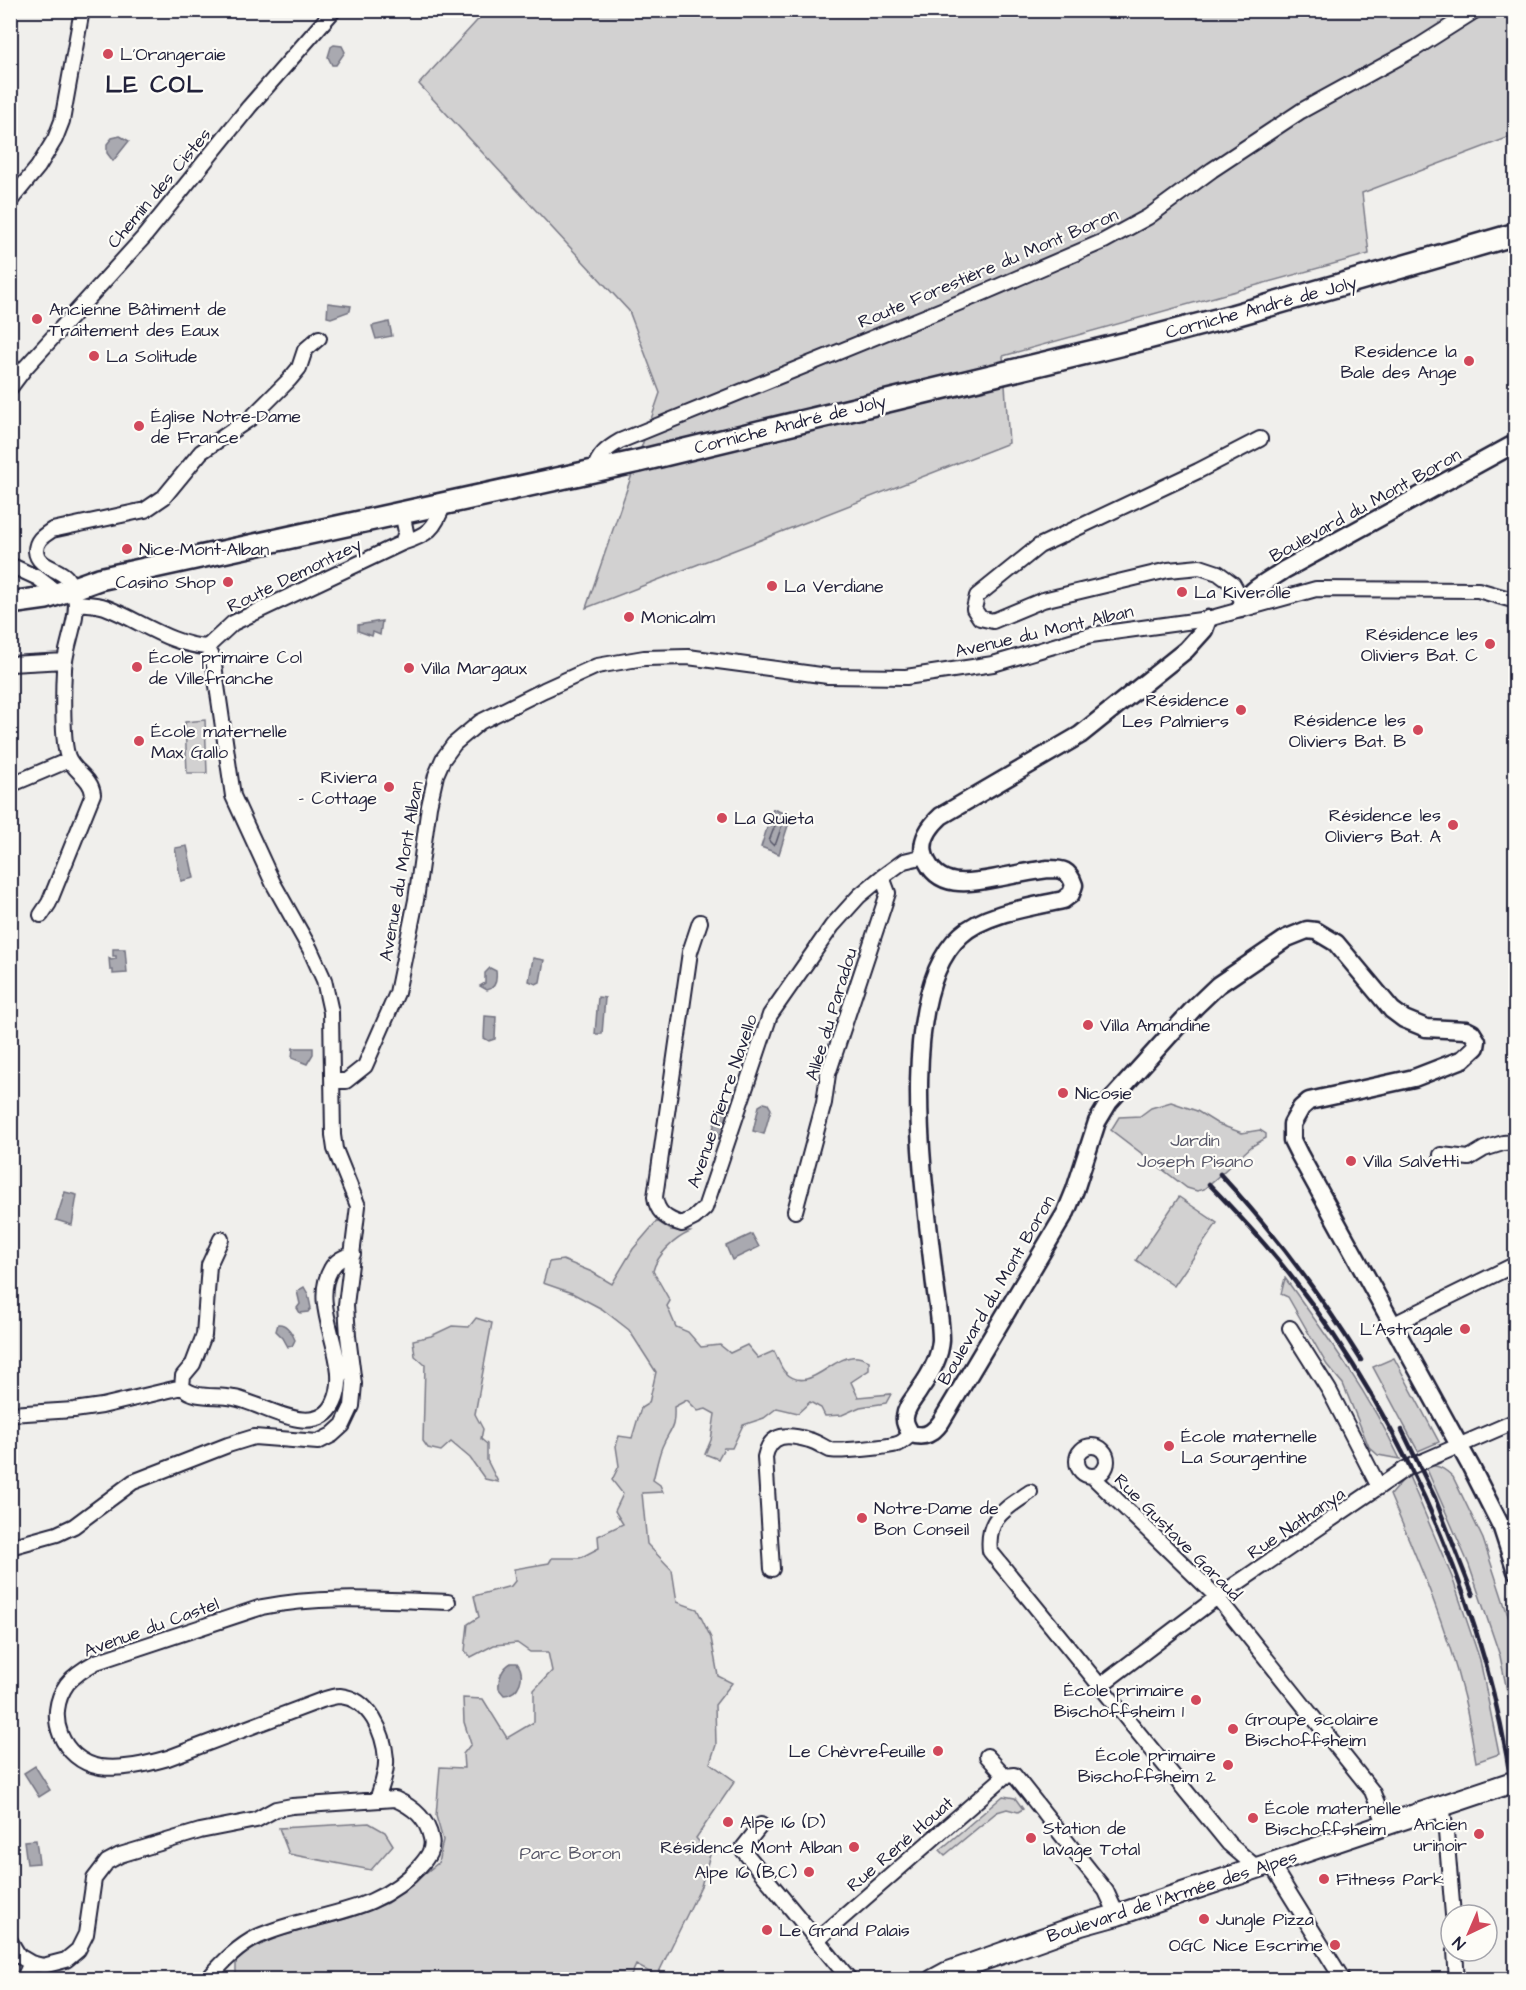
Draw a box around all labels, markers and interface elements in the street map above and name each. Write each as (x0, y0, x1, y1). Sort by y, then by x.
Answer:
place label: L'Orangeraie (120, 42, 226, 68)
marker: L'Orangeraie (101, 47, 115, 61)
district label: LE COL (105, 68, 205, 102)
street label: Chemin des Cistes (102, 123, 217, 254)
street label: Route Forestière du Mont Boron (854, 202, 1122, 335)
street label: Corniche André de Joly (1163, 270, 1360, 346)
place label: Ancienne Bâtiment de Traitement des Eaux (49, 297, 227, 343)
marker: Ancienne Bâtiment de Traitement des Eaux (30, 312, 44, 326)
place label: Residence la Bale des Ange (1341, 339, 1457, 386)
place label: La Solitude (106, 344, 198, 369)
marker: La Solitude (87, 349, 101, 363)
marker: Residence la Bale des Ange (1462, 354, 1476, 368)
street label: Corniche André de Joly (692, 389, 889, 461)
place label: Église Notre-Dame de France (151, 404, 301, 450)
marker: Église Notre-Dame de France (132, 419, 146, 433)
street label: Boulevard du Mont Boron (1265, 442, 1466, 569)
street label: Route Demontzey (223, 532, 366, 620)
place label: Nice-Mont-Alban (139, 537, 269, 562)
marker: Nice-Mont-Alban (120, 542, 134, 556)
place label: Casino Shop (115, 570, 216, 595)
place label: La Verdiane (784, 574, 884, 599)
marker: Casino Shop (221, 575, 235, 589)
marker: La Verdiane (765, 579, 779, 593)
place label: La Kiverolle (1194, 580, 1291, 605)
marker: La Kiverolle (1175, 585, 1189, 599)
street label: Avenue du Mont Alban (952, 599, 1136, 664)
place label: Monicalm (641, 605, 715, 630)
marker: Monicalm (622, 610, 636, 624)
place label: Résidence les Oliviers Bat. C (1361, 622, 1478, 668)
marker: Résidence les Oliviers Bat. C (1483, 637, 1497, 651)
place label: École primaire Col de Villefranche (149, 645, 302, 691)
place label: Villa Margaux (421, 656, 528, 682)
marker: École primaire Col de Villefranche (130, 660, 144, 674)
marker: Villa Margaux (402, 661, 416, 675)
place label: Résidence Les Palmiers (1122, 688, 1229, 734)
marker: Résidence Les Palmiers (1234, 703, 1248, 717)
place label: Résidence les Oliviers Bat. B (1289, 708, 1406, 754)
place label: École maternelle Max Gallo (151, 719, 287, 765)
marker: Résidence les Oliviers Bat. B (1411, 723, 1425, 737)
marker: École maternelle Max Gallo (132, 734, 146, 748)
place label: Riviera - Cottage (299, 765, 377, 812)
street label: Avenue du Mont Alban (373, 779, 430, 963)
marker: Riviera - Cottage (382, 780, 396, 794)
place label: Résidence les Oliviers Bat. A (1325, 803, 1441, 849)
place label: La Quieta (734, 806, 814, 831)
marker: La Quieta (715, 811, 729, 825)
marker: Résidence les Oliviers Bat. A (1446, 818, 1460, 832)
street label: Allée du Paradou (799, 945, 864, 1084)
street label: Avenue Pierre Navello (681, 1011, 764, 1191)
place label: Villa Amandine (1100, 1013, 1211, 1038)
marker: Villa Amandine (1081, 1018, 1095, 1032)
place label: Nicosie (1075, 1081, 1132, 1106)
marker: Nicosie (1056, 1086, 1070, 1100)
park label: Jardin Joseph Pisano (1137, 1128, 1253, 1174)
place label: Villa Salvetti (1363, 1149, 1459, 1174)
marker: Villa Salvetti (1344, 1154, 1358, 1168)
street label: Boulevard du Mont Boron (932, 1191, 1061, 1390)
place label: L'Astragale (1360, 1317, 1453, 1343)
marker: L'Astragale (1458, 1322, 1472, 1336)
place label: École maternelle La Sourgentine (1181, 1424, 1317, 1471)
marker: École maternelle La Sourgentine (1162, 1439, 1176, 1453)
street label: Rue Gustave Garaud (1108, 1468, 1247, 1607)
street label: Rue Nathanya (1243, 1482, 1351, 1566)
place label: Notre-Dame de Bon Conseil (874, 1496, 999, 1542)
marker: Notre-Dame de Bon Conseil (855, 1511, 869, 1525)
street label: Avenue du Castel (80, 1591, 222, 1664)
place label: École primaire Bischoffsheim 1 (1054, 1678, 1184, 1724)
marker: École primaire Bischoffsheim 1 (1189, 1693, 1203, 1707)
place label: Groupe scolaire Bischoffsheim (1245, 1707, 1379, 1753)
marker: Groupe scolaire Bischoffsheim (1226, 1722, 1240, 1736)
place label: Le Chèvrefeuille (789, 1739, 926, 1764)
place label: École primaire Bischoffsheim 2 (1078, 1743, 1217, 1789)
marker: Le Chèvrefeuille (931, 1744, 945, 1758)
marker: École primaire Bischoffsheim 2 (1221, 1758, 1235, 1772)
street label: Rue René Houat (842, 1791, 960, 1898)
place label: École maternelle Bischoffsheim (1265, 1796, 1401, 1842)
place label: Alpe 16 (D) (740, 1810, 825, 1835)
marker: École maternelle Bischoffsheim (1246, 1811, 1260, 1825)
place label: Ancien urinoir (1413, 1812, 1467, 1858)
marker: Alpe 16 (D) (721, 1815, 735, 1829)
place label: Station de lavage Total (1043, 1816, 1140, 1863)
marker: Ancien urinoir (1472, 1827, 1486, 1841)
marker: Station de lavage Total (1024, 1831, 1038, 1845)
place label: Résidence Mont Alban (660, 1835, 842, 1860)
marker: Résidence Mont Alban (847, 1840, 861, 1854)
park label: Parc Boron (519, 1841, 621, 1866)
street label: Boulevard de l'Armée des Alpes (1044, 1844, 1301, 1949)
place label: Alpe 16 (B,C) (694, 1860, 797, 1885)
marker: Alpe 16 (B,C) (802, 1865, 816, 1879)
place label: Fitness Park (1336, 1867, 1444, 1892)
marker: Fitness Park (1317, 1872, 1331, 1886)
north arrow (1439, 1903, 1499, 1963)
place label: Jungle Pizza (1216, 1907, 1314, 1933)
marker: Jungle Pizza (1197, 1912, 1211, 1926)
place label: Le Grand Palais (779, 1918, 910, 1943)
marker: Le Grand Palais (760, 1923, 774, 1937)
text: N (1448, 1932, 1471, 1954)
place label: OGC Nice Escrime (1169, 1933, 1323, 1958)
marker: OGC Nice Escrime (1328, 1938, 1342, 1952)

